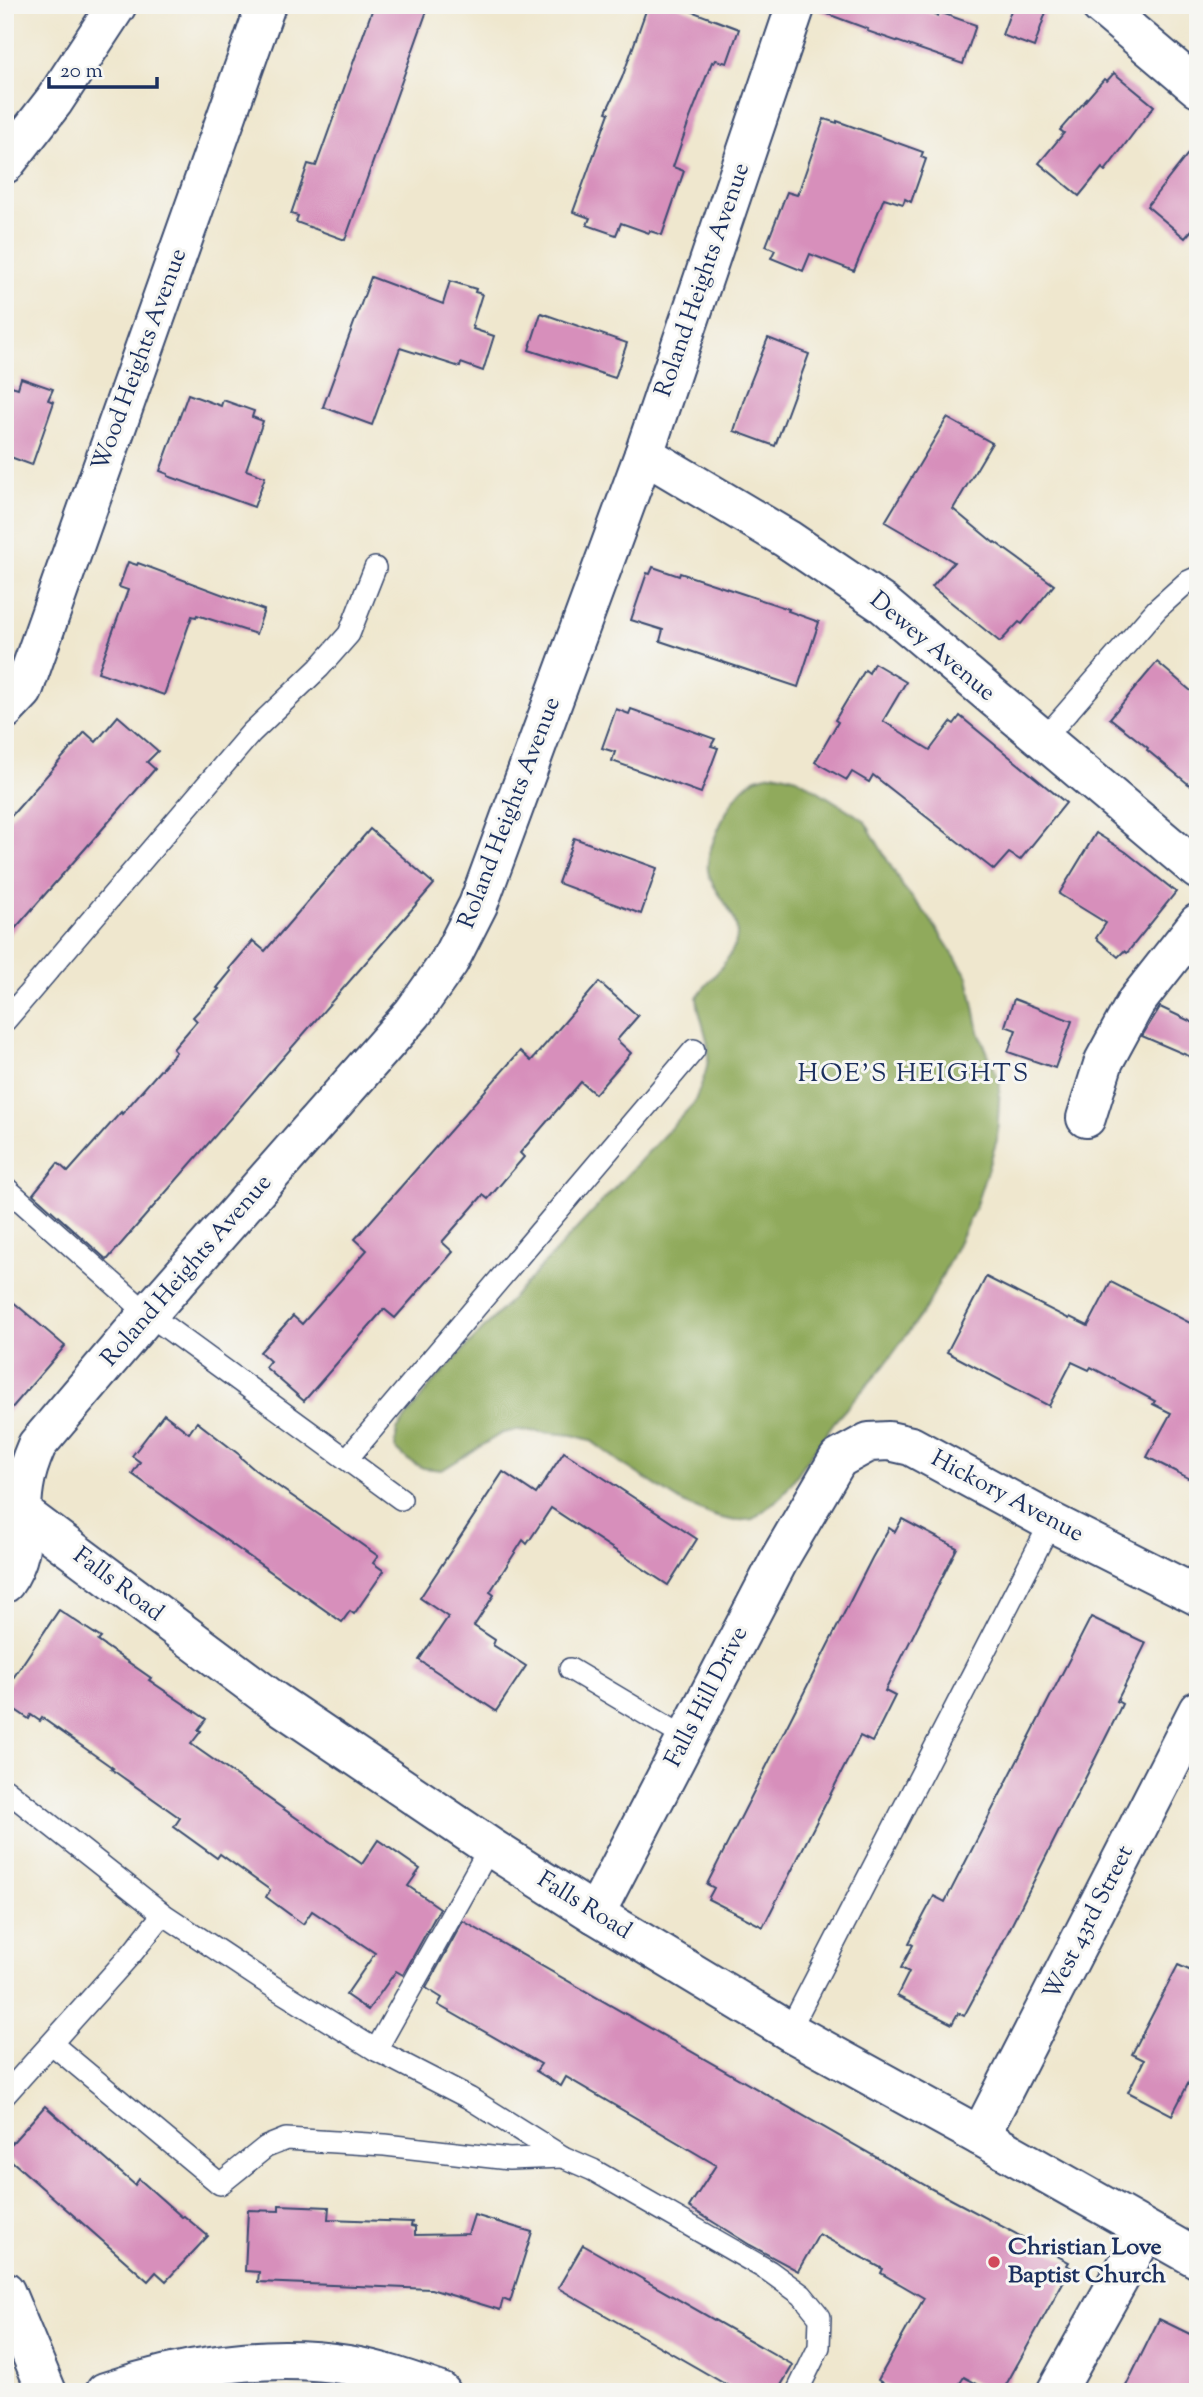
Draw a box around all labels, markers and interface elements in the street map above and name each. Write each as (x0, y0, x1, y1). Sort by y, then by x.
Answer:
scale bar (49, 46, 158, 90)
text: 20 m (60, 57, 103, 87)
street label: Roland Heights Avenue (647, 159, 759, 401)
street label: Wood Heights Avenue (84, 244, 196, 476)
street label: Dewey Avenue (862, 584, 1002, 710)
street label: Roland Heights Avenue (450, 692, 570, 934)
district label: HOE'S HEIGHTS (798, 1056, 1030, 1093)
street label: Roland Heights Avenue (94, 1167, 280, 1375)
street label: Hickory Avenue (925, 1442, 1089, 1552)
street label: Falls Road (65, 1540, 171, 1631)
street label: Falls Hill Drive (657, 1621, 757, 1773)
street label: West 43rd Street (1035, 1840, 1143, 2006)
street label: Falls Road (530, 1864, 638, 1949)
place label: Christian Love Baptist Church (1008, 2231, 1167, 2293)
marker: Christian Love Baptist Church (986, 2254, 1002, 2270)

